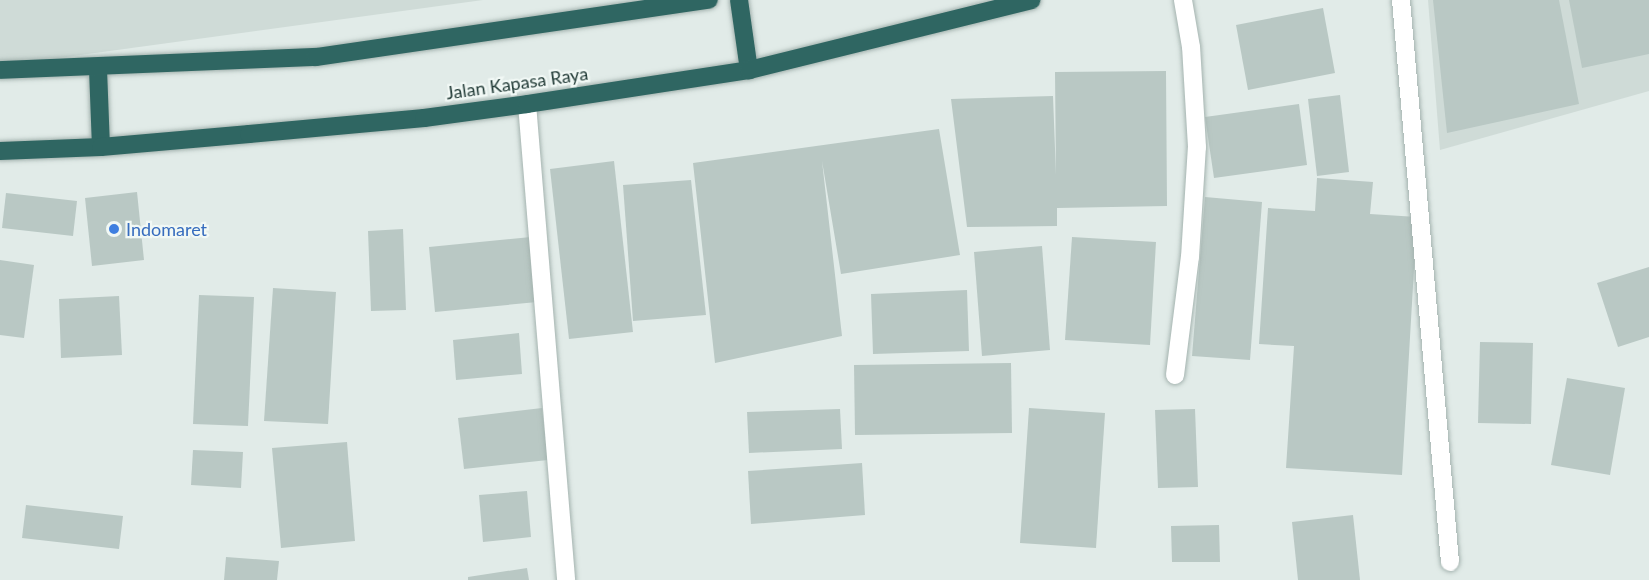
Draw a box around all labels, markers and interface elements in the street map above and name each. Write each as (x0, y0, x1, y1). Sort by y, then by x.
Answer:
street label: Jalan Kapasa Raya (445, 62, 589, 104)
place label: Indomaret (126, 218, 207, 240)
marker: Indomaret (107, 222, 121, 236)

